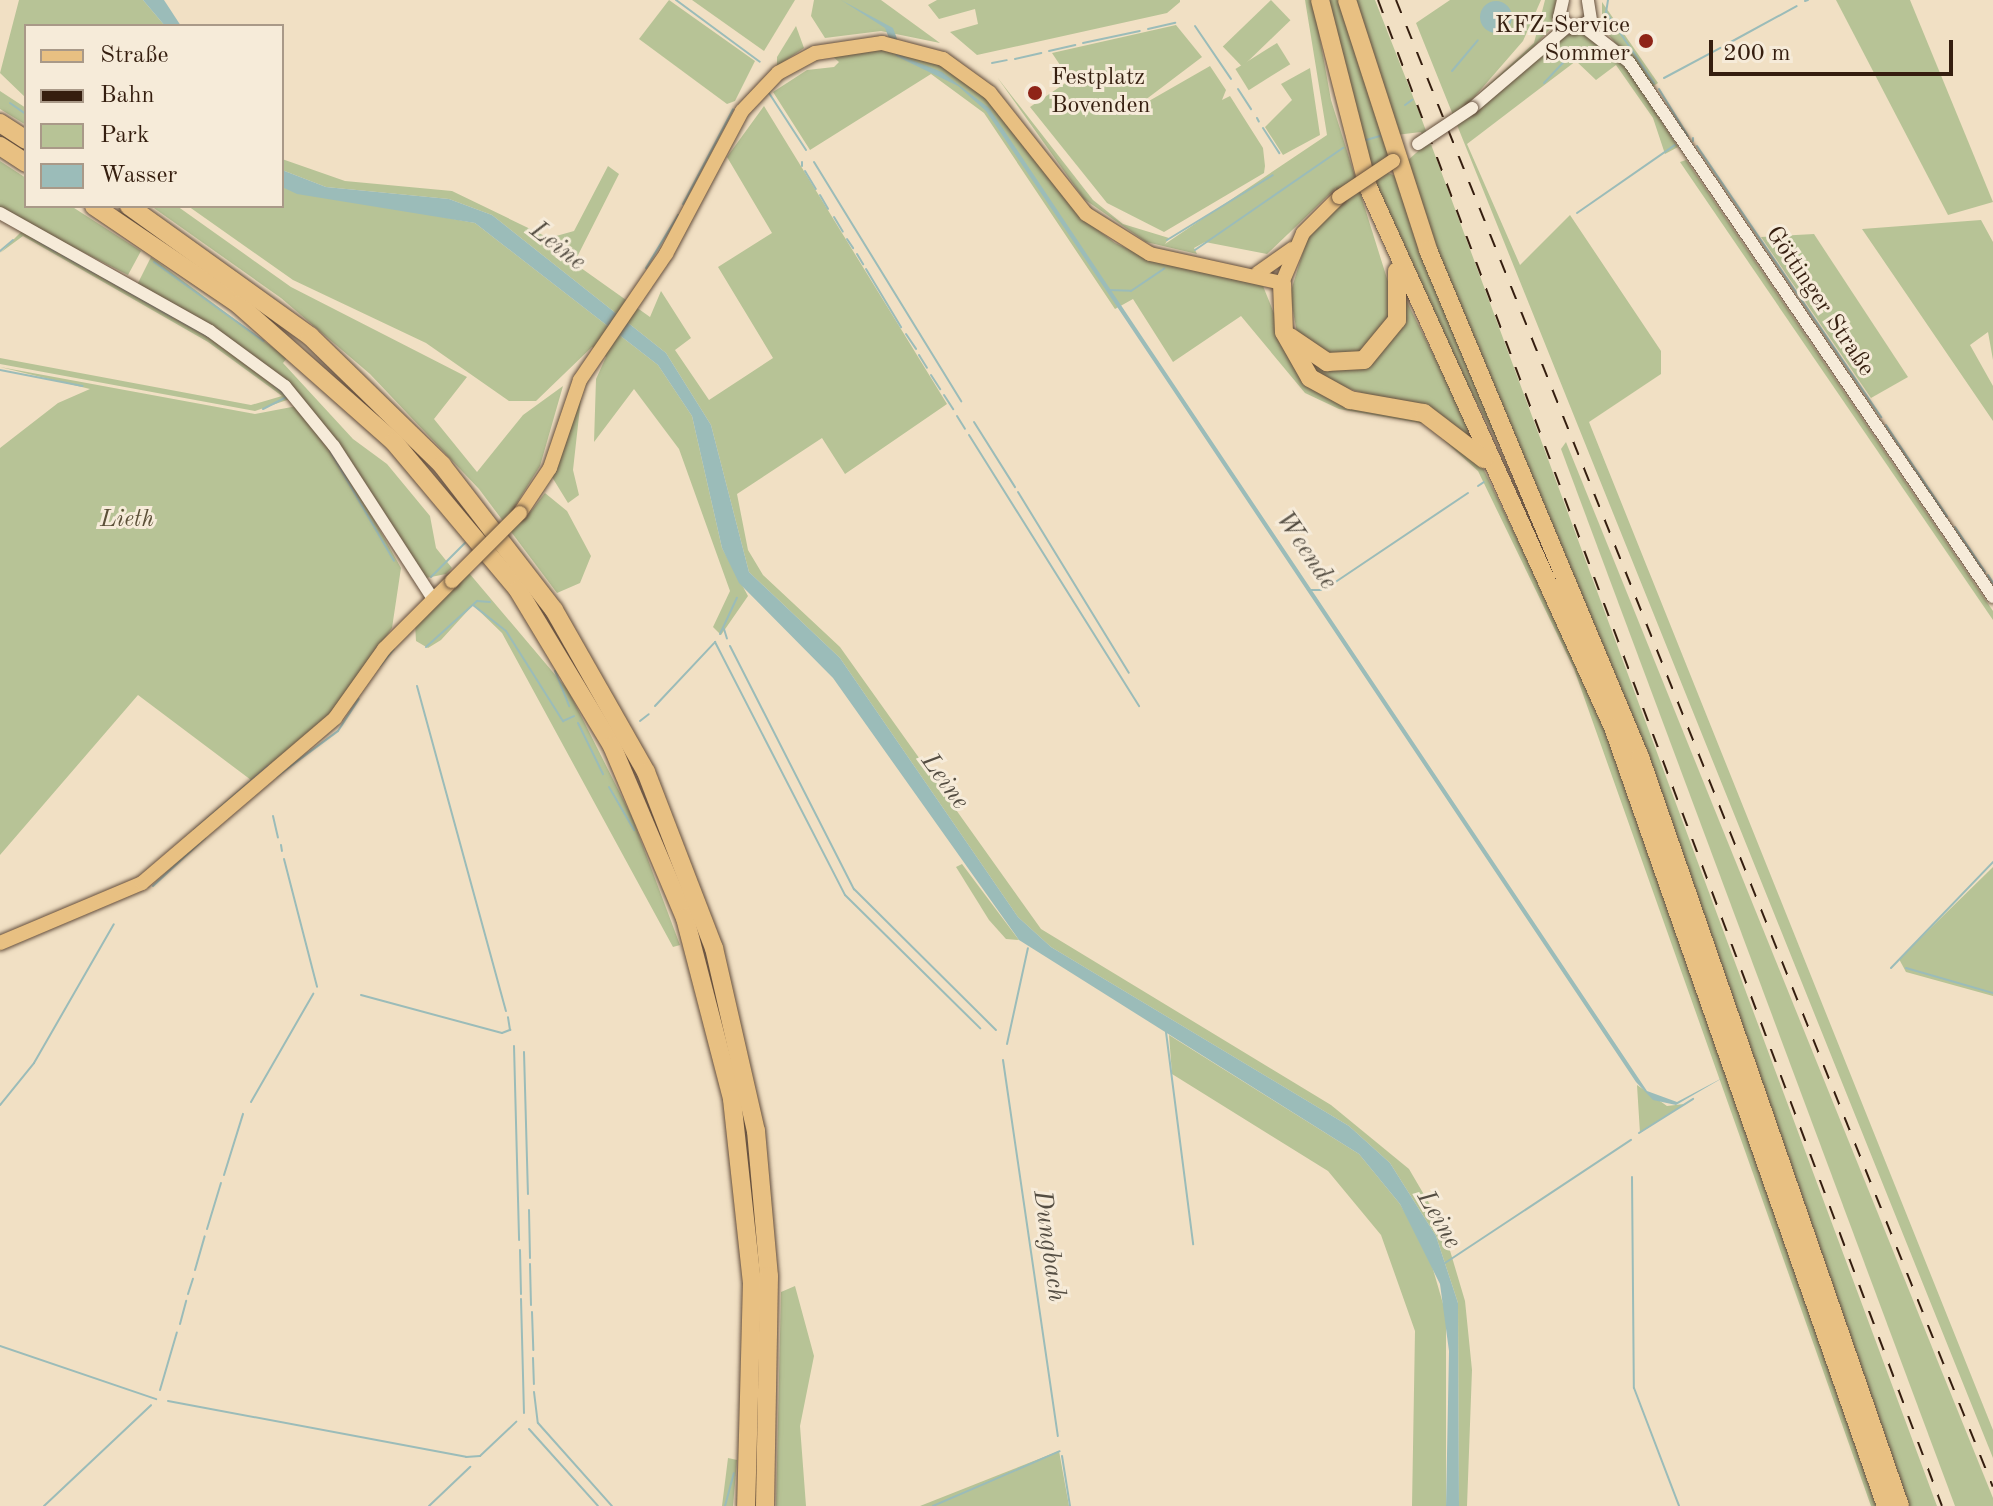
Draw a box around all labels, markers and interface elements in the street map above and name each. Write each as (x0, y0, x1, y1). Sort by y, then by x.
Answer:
place label: KFZ-Service Sommer (1495, 13, 1630, 69)
legend (24, 24, 284, 208)
scale bar (1713, 24, 1957, 74)
marker: KFZ-Service Sommer (1637, 32, 1655, 50)
text: 200 m (1723, 42, 1791, 66)
text: Straße (100, 44, 169, 68)
place label: Festplatz Bovenden (1051, 65, 1151, 121)
text: Bahn (100, 84, 154, 108)
marker: Festplatz Bovenden (1026, 84, 1044, 102)
text: Park (100, 124, 149, 148)
text: Wasser (100, 164, 177, 188)
water label: Leine (523, 215, 591, 279)
street label: Göttinger Straße (1758, 222, 1880, 382)
water label: Weende (1267, 506, 1343, 596)
park label: Lieth (100, 507, 154, 535)
water label: Leine (913, 748, 975, 816)
water label: Leine (1409, 1185, 1467, 1255)
water label: Dungbach (1025, 1188, 1071, 1304)

